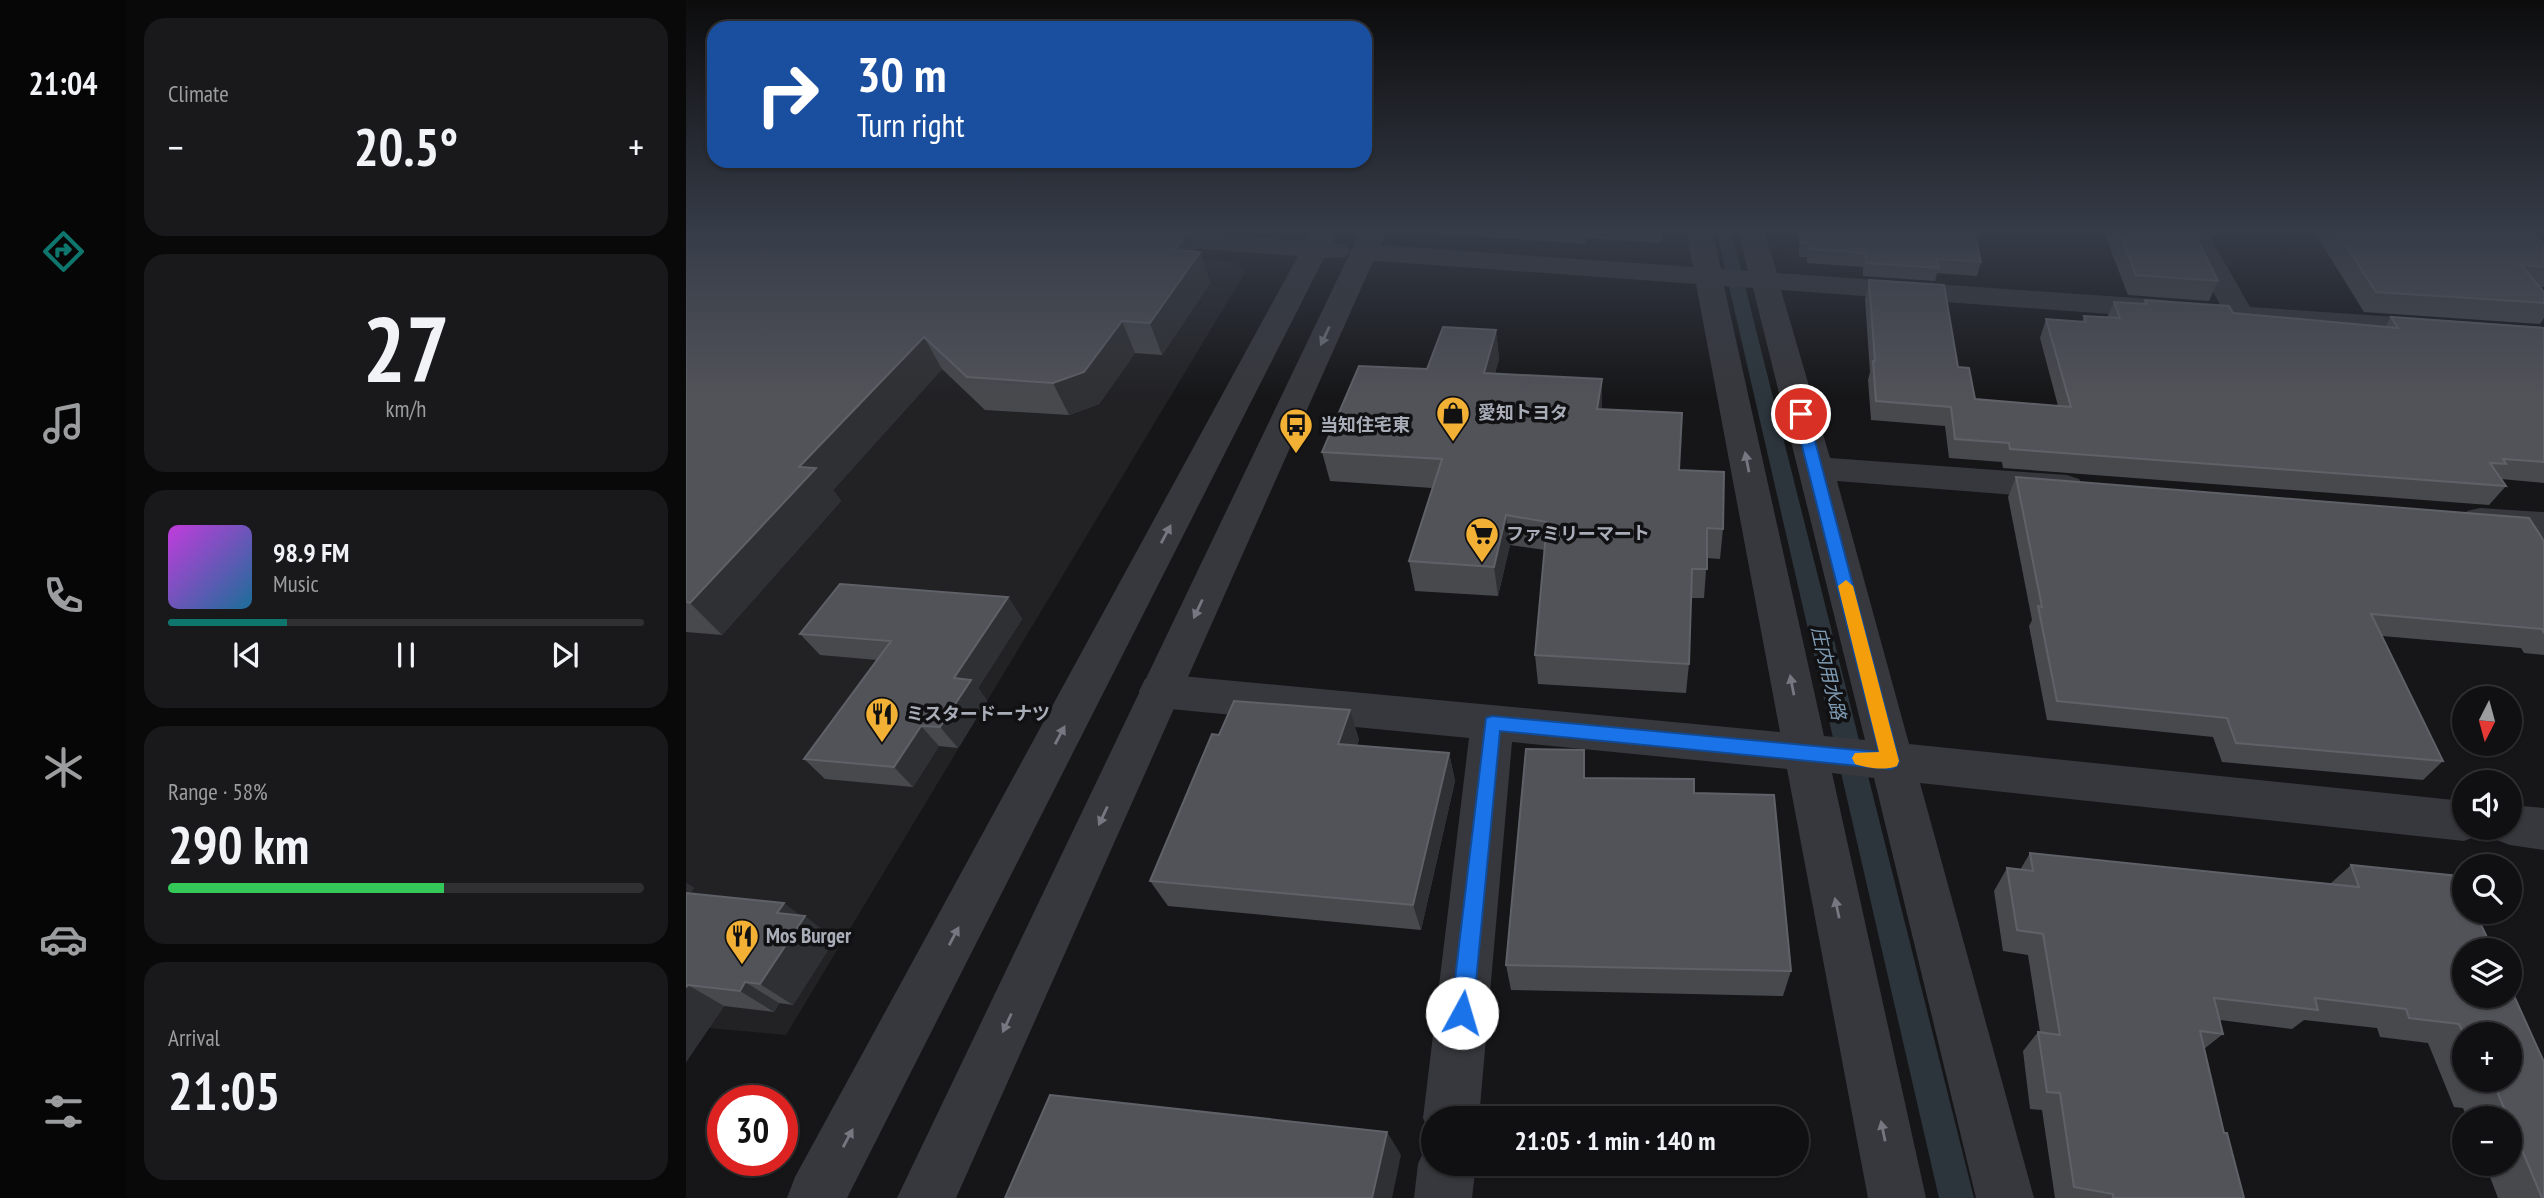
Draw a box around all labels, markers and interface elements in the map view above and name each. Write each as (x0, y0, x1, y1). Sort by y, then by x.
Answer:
text: 30 m (857, 42, 946, 106)
icon: right (742, 49, 833, 140)
text: 21:04 (28, 62, 98, 104)
text: Climate (168, 79, 229, 108)
text: Turn right (857, 104, 965, 146)
text: 20.5° (354, 113, 458, 180)
text: − (168, 122, 184, 171)
text: + (628, 122, 644, 171)
icon: directions (39, 227, 88, 276)
text: 27 (363, 289, 450, 407)
one-way arrow (1319, 326, 1330, 346)
pin (1771, 384, 1831, 444)
text: km/h (386, 394, 426, 423)
shop icon: 愛知トヨタ (1434, 394, 1472, 443)
icon: arrive (1782, 395, 1820, 433)
icon: music (39, 399, 88, 448)
place label: 愛知トヨタ (1478, 401, 1568, 424)
bus stop icon: 当知住宅東 (1277, 406, 1315, 455)
place label: 当知住宅東 (1320, 413, 1410, 436)
one-way arrow (1742, 451, 1753, 473)
supermarket icon: ファミリーマート (1463, 515, 1501, 564)
place label: ファミリーマート (1506, 522, 1650, 545)
one-way arrow (1160, 524, 1172, 544)
text: 98.9 FM (273, 536, 349, 569)
text: Music (273, 569, 319, 598)
icon: phone (39, 571, 88, 620)
one-way arrow (1192, 599, 1203, 620)
water label: 庄内用水路 (1807, 624, 1852, 724)
icon: previous (228, 636, 266, 674)
icon: pause (387, 636, 425, 674)
icon: next (546, 636, 584, 674)
one-way arrow (1786, 674, 1797, 696)
north arrow (2452, 686, 2522, 756)
map controls (2452, 686, 2522, 1176)
restaurant icon: ミスタードーナツ (863, 695, 901, 744)
place label: ミスタードーナツ (906, 702, 1050, 725)
one-way arrow (1054, 725, 1066, 745)
icon: climate (39, 743, 88, 792)
button: sound (2452, 770, 2522, 840)
text: Range · 58% (168, 777, 268, 806)
one-way arrow (1097, 806, 1108, 826)
text: 290 km (168, 811, 309, 878)
button: search (2452, 854, 2522, 924)
one-way arrow (1832, 897, 1843, 919)
icon: car (39, 915, 88, 964)
restaurant icon: Mos Burger (723, 917, 761, 966)
place label: Mos Burger (766, 922, 852, 949)
one-way arrow (948, 926, 960, 946)
button: layers (2452, 938, 2522, 1008)
position arrow (1425, 976, 1499, 1050)
one-way arrow (1001, 1012, 1012, 1033)
button: + (2452, 1022, 2522, 1092)
text: Arrival (168, 1023, 220, 1052)
text: 21:05 (168, 1057, 280, 1124)
speed limit sign: 30 (707, 1085, 798, 1176)
icon: filters (39, 1087, 88, 1136)
button: − (2452, 1106, 2522, 1176)
one-way arrow (1877, 1120, 1888, 1142)
text: 21:05 · 1 min · 140 m (1515, 1124, 1715, 1157)
one-way arrow (842, 1128, 854, 1147)

